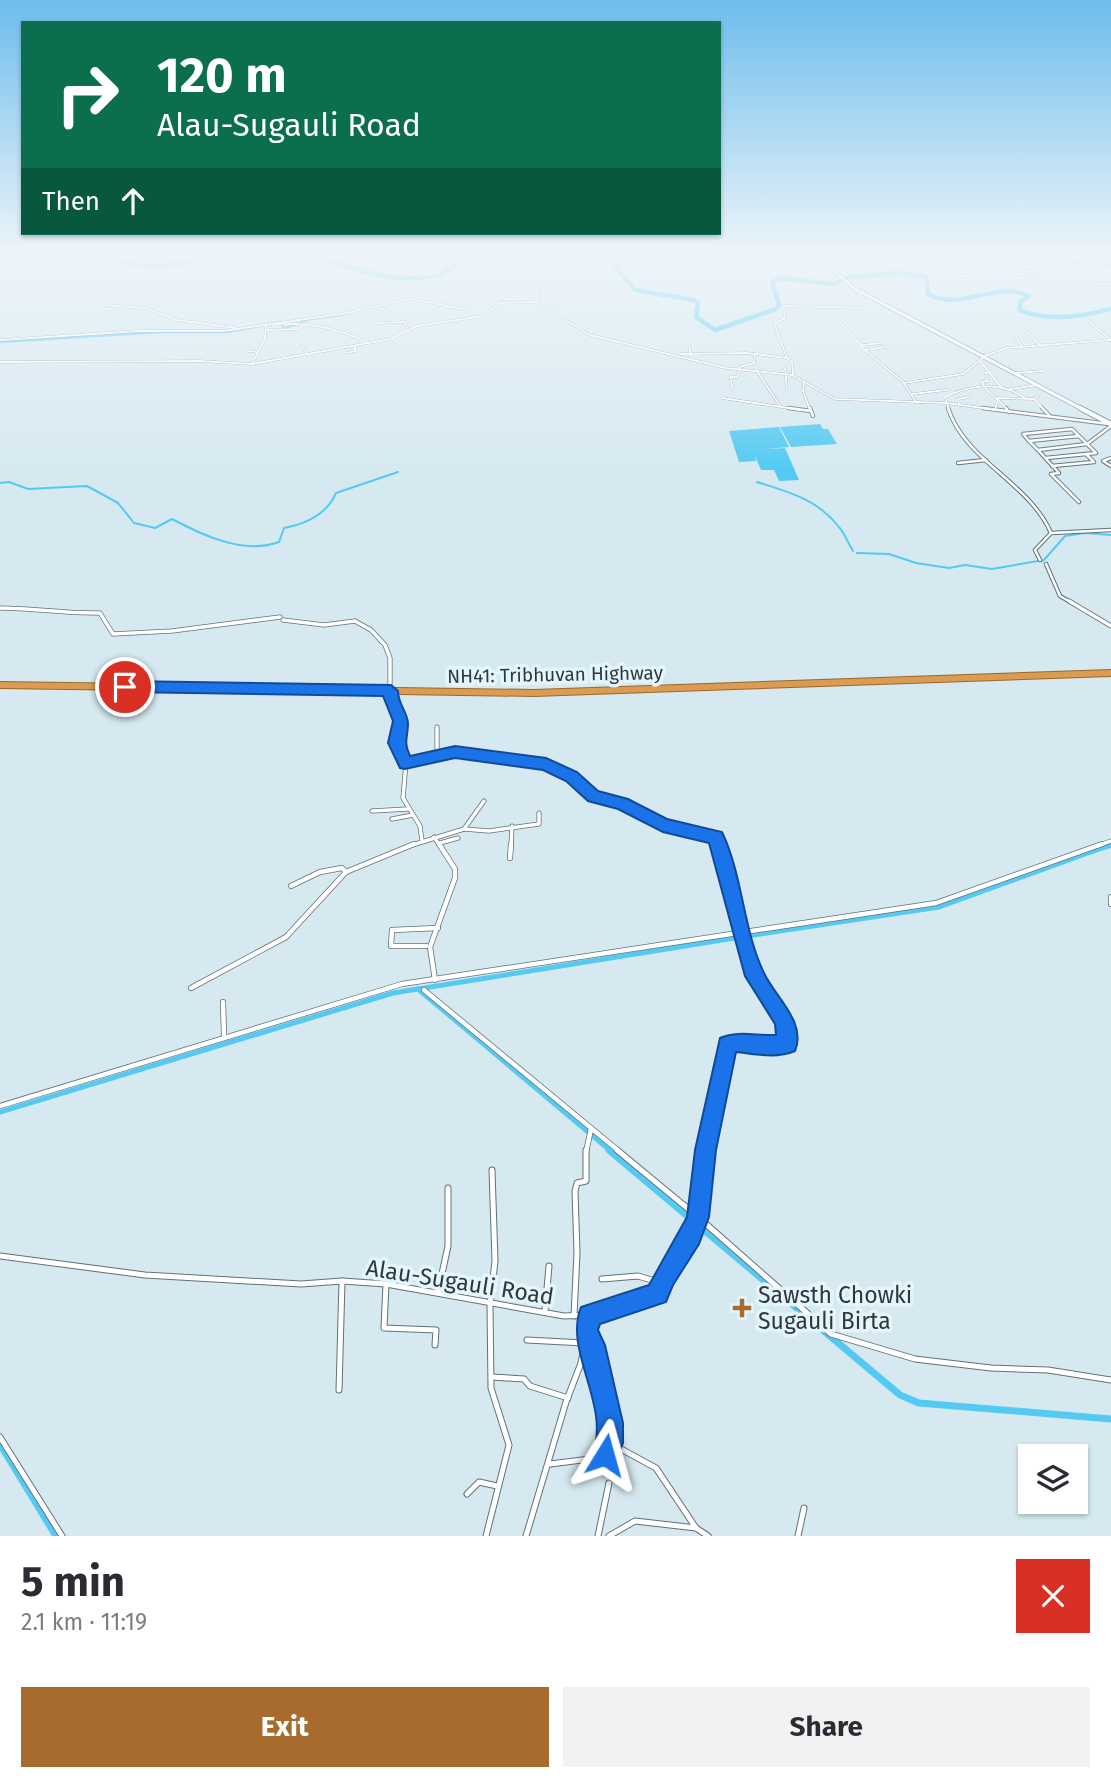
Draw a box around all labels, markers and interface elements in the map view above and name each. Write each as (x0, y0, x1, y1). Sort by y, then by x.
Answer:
text: 120 m (157, 46, 287, 105)
icon: right (42, 49, 133, 140)
text: Alau-Sugauli Road (157, 106, 421, 144)
icon: ahead (114, 182, 152, 220)
text: Then (42, 186, 100, 217)
pin (95, 657, 155, 717)
street label: NH41: Tribhuvan Highway (447, 661, 664, 688)
icon: arrive (106, 668, 144, 706)
street label: Alau-Sugauli Road (364, 1253, 556, 1311)
place label: Sawsth Chowki Sugauli Birta (758, 1281, 912, 1335)
marker: Sawsth Chowki Sugauli Birta (732, 1298, 752, 1318)
position arrow (568, 1418, 642, 1492)
map controls (1018, 1444, 1088, 1514)
button: layers (1018, 1444, 1088, 1514)
text: 5 min (21, 1557, 125, 1607)
button: close (1016, 1559, 1090, 1633)
text: 2.1 km · 11:19 (21, 1608, 147, 1636)
button: Exit (21, 1687, 549, 1767)
button: Share (563, 1687, 1090, 1767)

